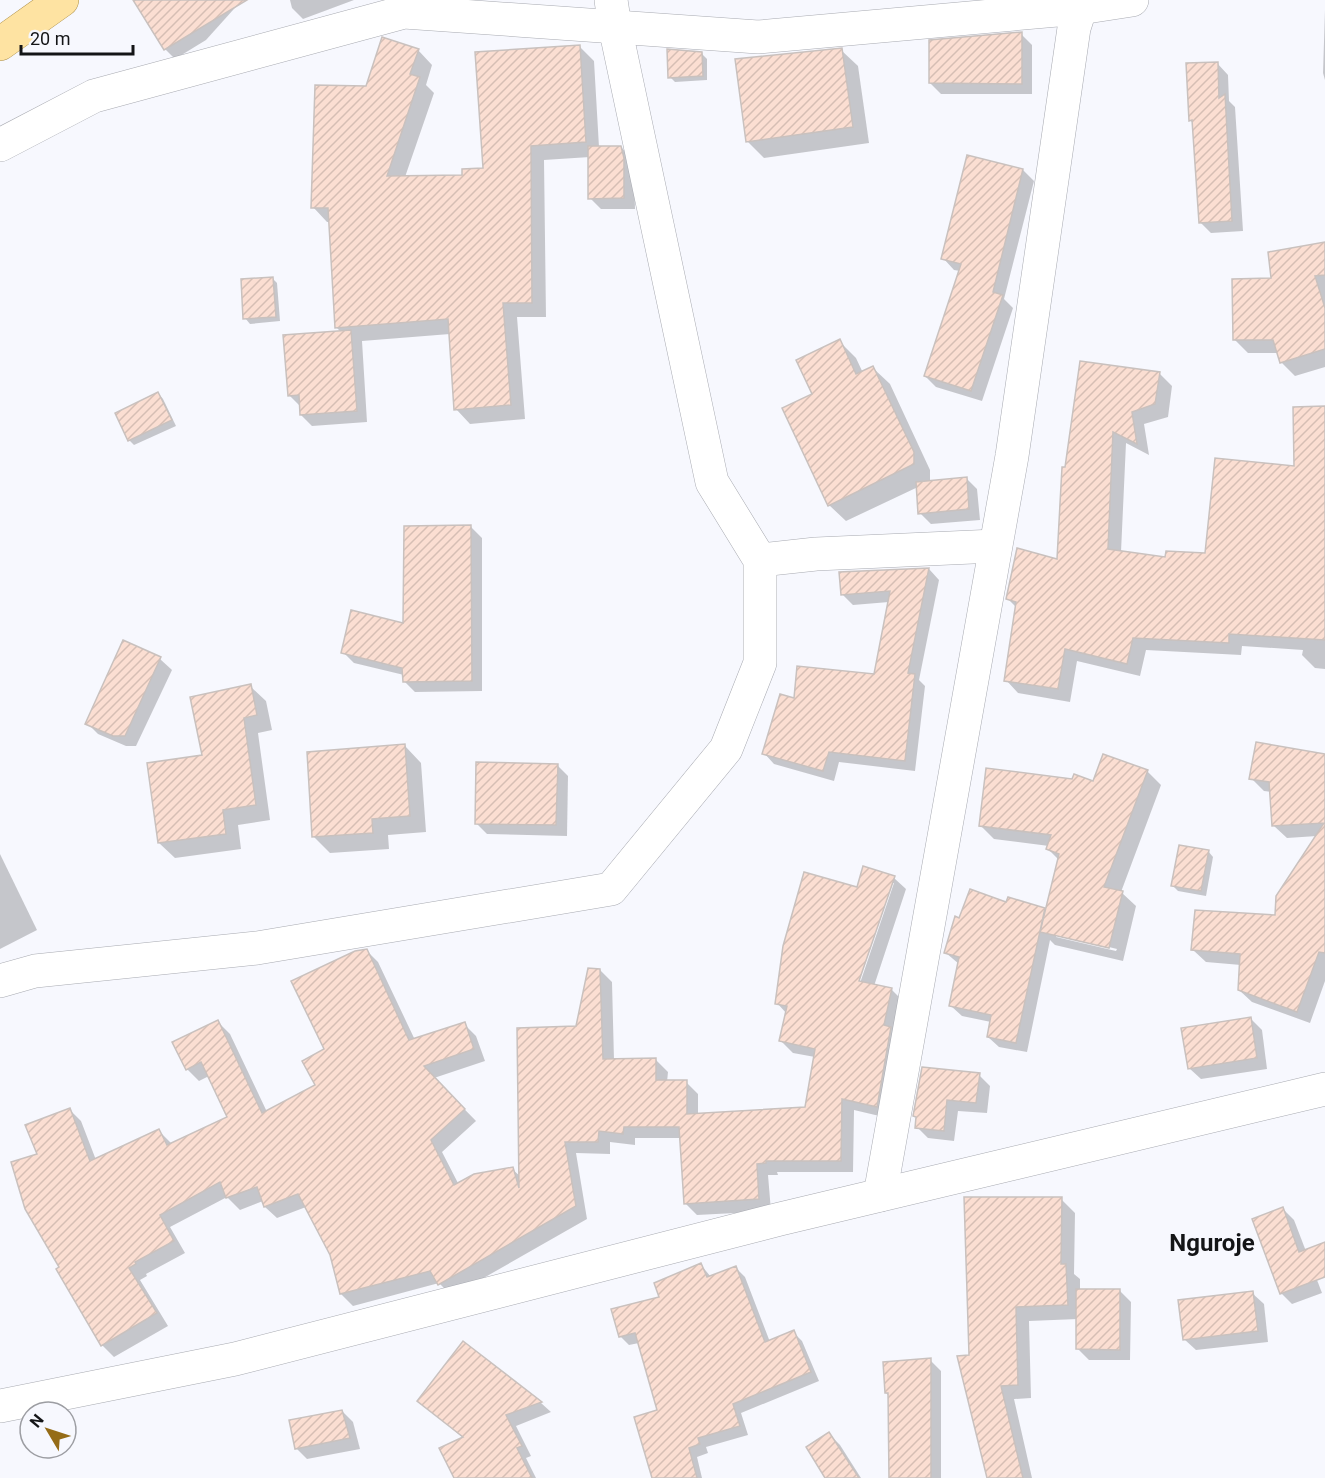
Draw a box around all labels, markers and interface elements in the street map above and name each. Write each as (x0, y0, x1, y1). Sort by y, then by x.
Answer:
scale bar (21, 18, 134, 56)
text: 20 m (30, 28, 70, 49)
district label: Nguroje (1169, 1229, 1255, 1257)
north arrow (18, 1400, 78, 1460)
text: N (26, 1411, 48, 1431)

